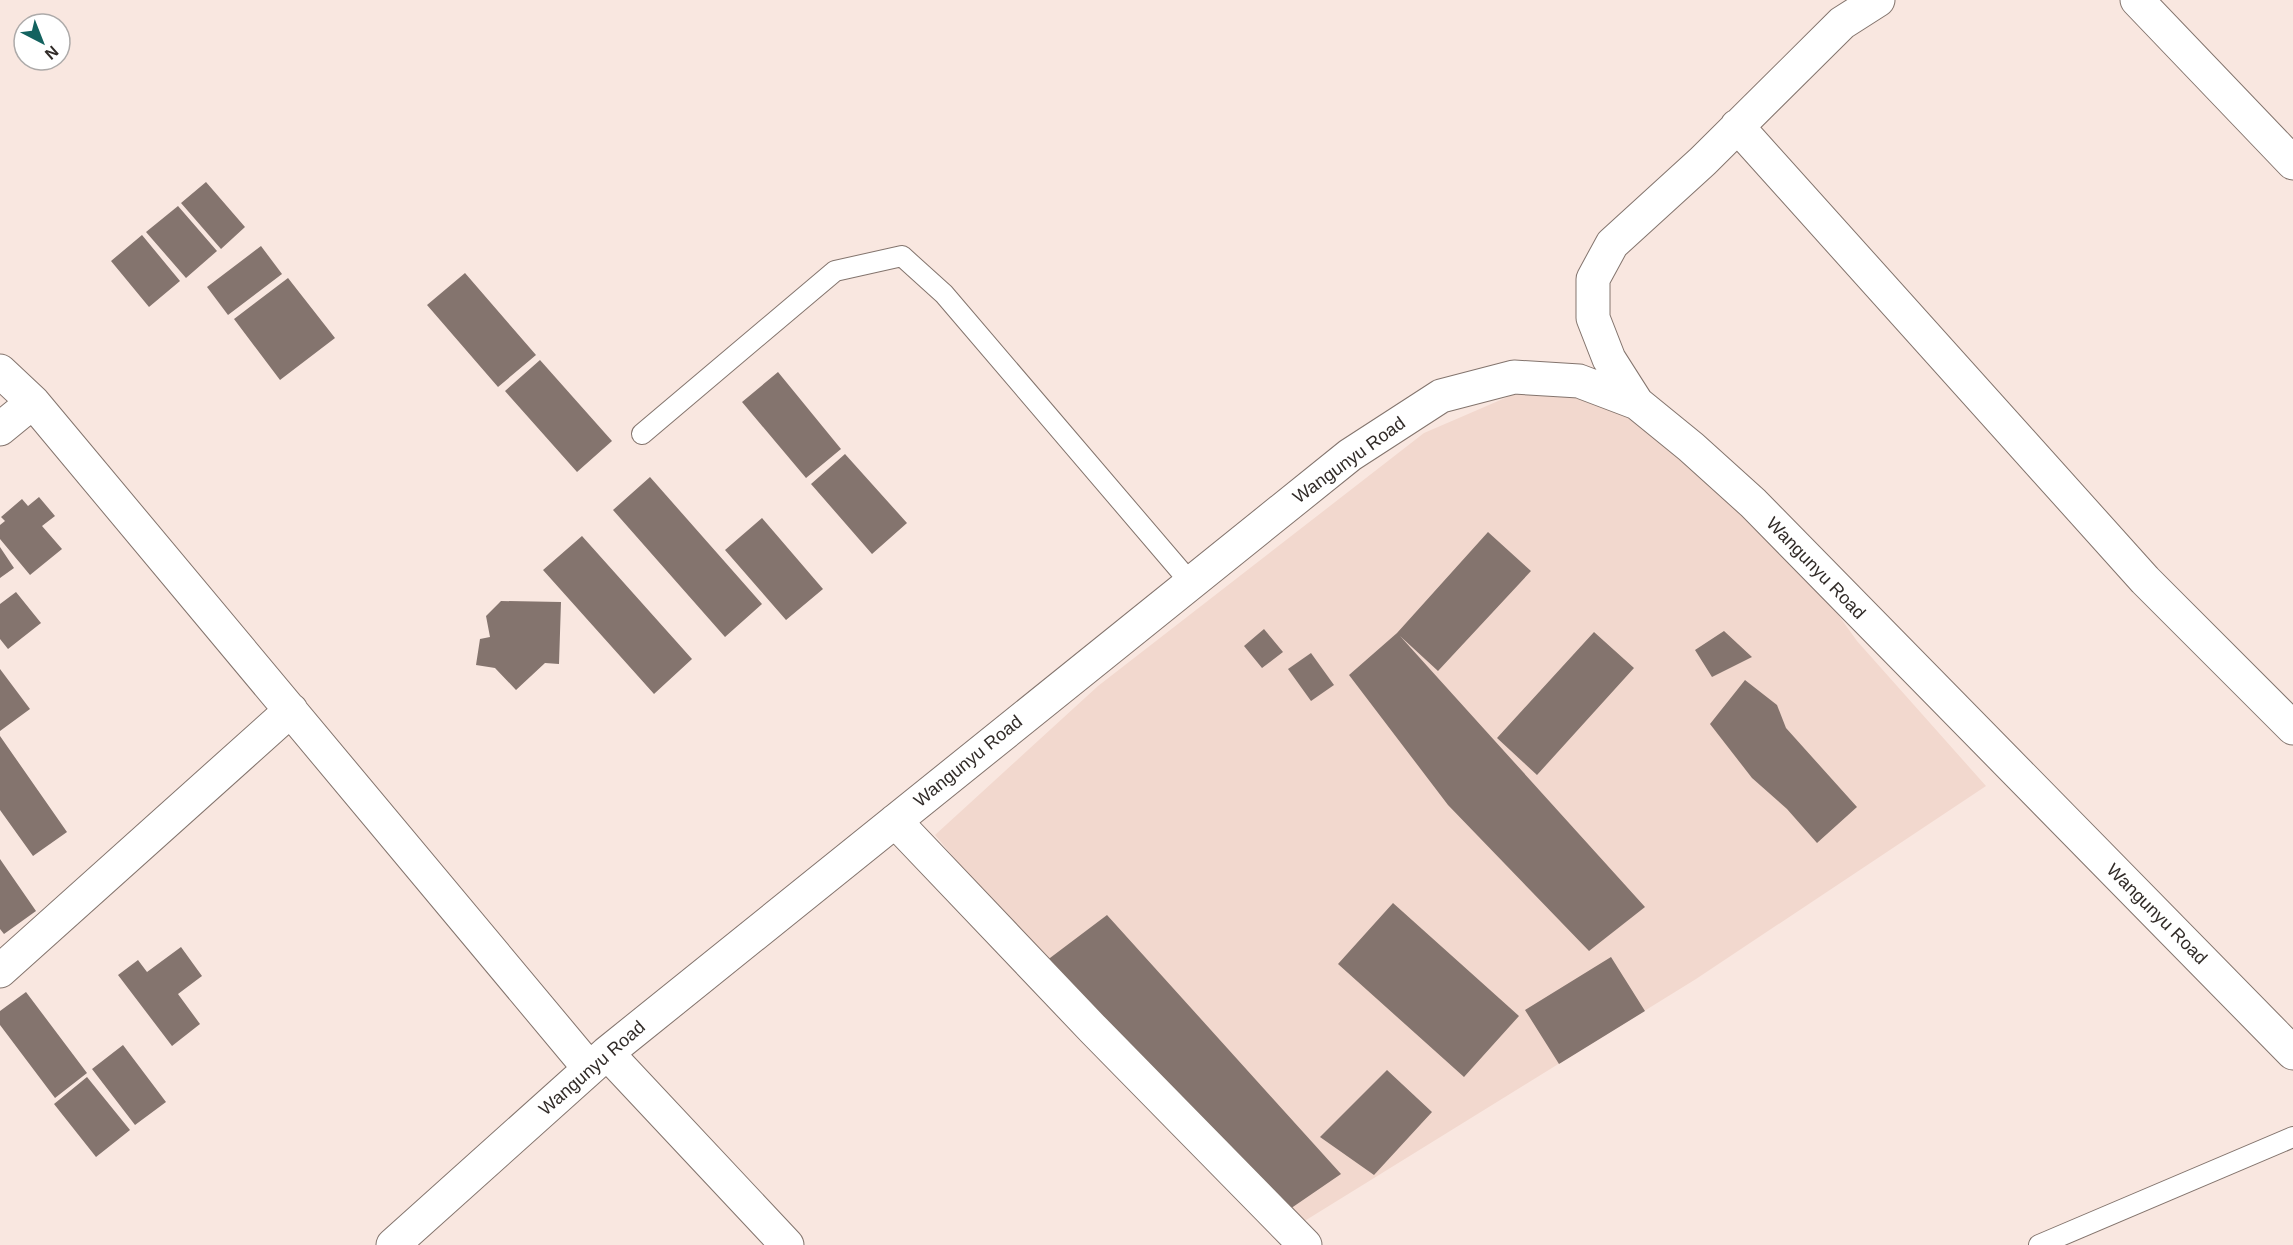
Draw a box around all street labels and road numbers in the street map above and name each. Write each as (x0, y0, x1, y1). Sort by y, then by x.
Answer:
street label: Wangunyu Road (1289, 413, 1409, 507)
street label: Wangunyu Road (1762, 513, 1870, 623)
street label: Wangunyu Road (910, 711, 1026, 811)
street label: Wangunyu Road (2103, 860, 2211, 968)
street label: Wangunyu Road (535, 1017, 649, 1119)

